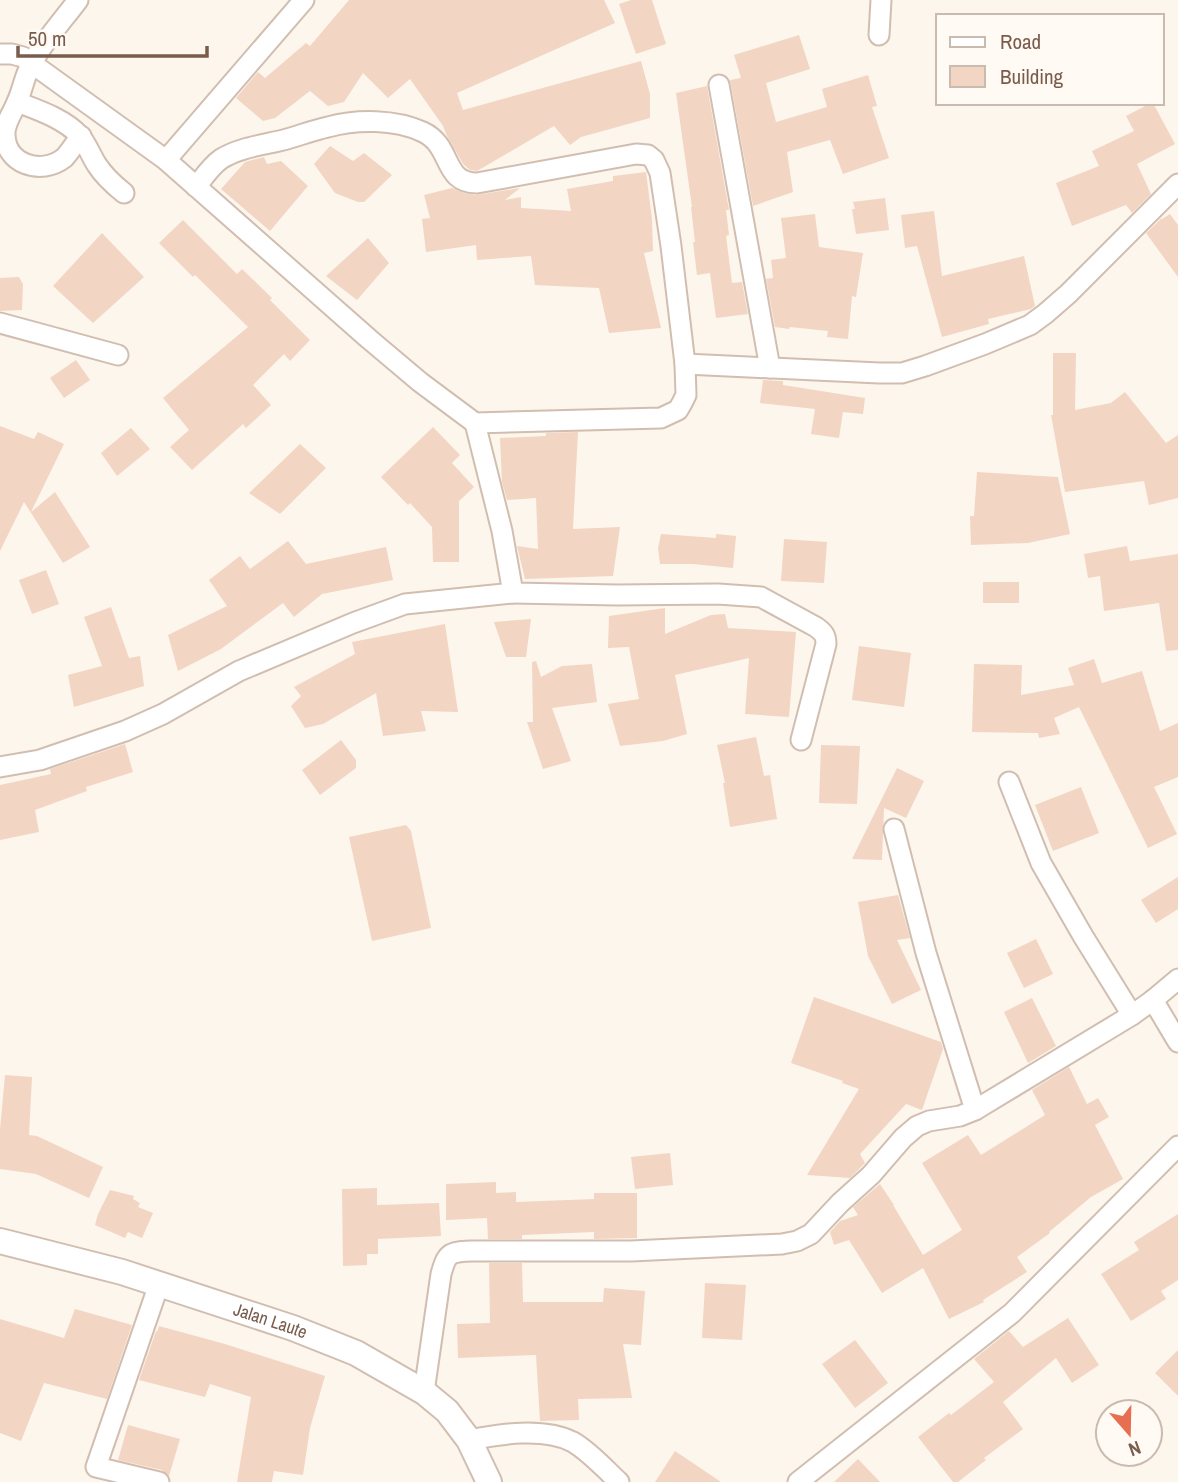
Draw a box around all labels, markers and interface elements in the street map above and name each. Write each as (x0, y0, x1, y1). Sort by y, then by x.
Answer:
scale bar (18, 14, 206, 58)
legend (936, 14, 1164, 105)
text: 50 m (28, 24, 66, 53)
text: Road (1000, 27, 1041, 56)
text: Building (1000, 62, 1064, 91)
street label: Jalan Laute (230, 1296, 311, 1344)
north arrow (1094, 1398, 1164, 1468)
text: N (1125, 1435, 1145, 1463)

